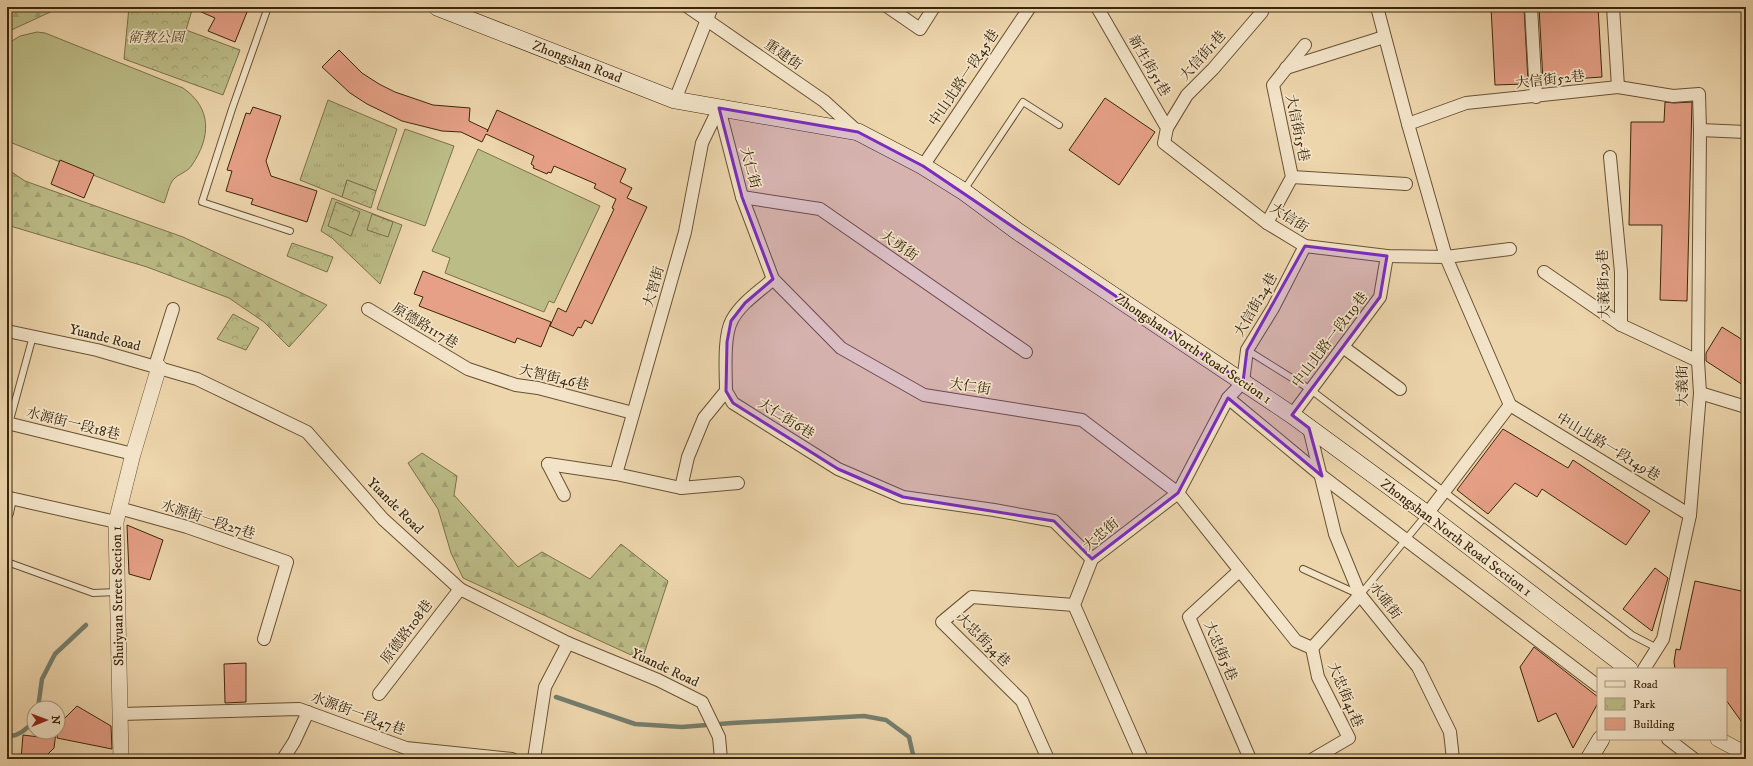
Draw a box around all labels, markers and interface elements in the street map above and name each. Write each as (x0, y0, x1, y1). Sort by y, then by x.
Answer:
street label: 中山北路一段45巷 (925, 26, 1003, 130)
street label: 大信街1巷 (1176, 27, 1230, 85)
park label: 衛教公園 (128, 29, 186, 47)
street label: 新生街51巷 (1124, 32, 1174, 100)
street label: 重建街 (761, 36, 805, 74)
street label: Zhongshan Road (530, 37, 624, 87)
street label: 大信街52巷 (1514, 67, 1586, 93)
street label: 大信街15巷 (1281, 93, 1313, 163)
street label: 大仁街 (736, 145, 764, 191)
street label: 大信街 (1266, 199, 1312, 237)
street label: 大勇街 (877, 227, 921, 265)
street label: 大義街29巷 (1594, 249, 1614, 319)
street label: 大智街 (640, 264, 668, 310)
street label: 大信街24巷 (1230, 270, 1282, 340)
street label: 中山北路一段119巷 (1288, 289, 1372, 391)
street label: Zhongshan North Road Section 1 (1111, 290, 1275, 408)
street label: 原德路117巷 (389, 299, 461, 353)
street label: Yuande Road (68, 320, 142, 356)
street label: 大智街46巷 (517, 361, 591, 395)
street label: 大義街 (1674, 365, 1692, 407)
street label: 大仁街 (948, 375, 992, 399)
street label: 大仁街6巷 (754, 395, 818, 443)
street label: 水源街一段18巷 (24, 404, 122, 444)
street label: 中山北路一段149巷 (1553, 409, 1663, 485)
street label: Yuande Road (363, 474, 427, 538)
street label: Zhongshan North Road Section 1 (1377, 475, 1535, 601)
street label: 水源街一段27巷 (159, 496, 257, 544)
street label: 大忠街 (1079, 514, 1123, 556)
street label: Shuiyuan Street Section 1 (108, 526, 128, 666)
street label: 水碓街 (1365, 579, 1405, 623)
street label: 原德路108巷 (377, 596, 437, 668)
street label: 大忠街34巷 (952, 609, 1014, 671)
street label: 大忠街5巷 (1199, 619, 1241, 683)
street label: Yuande Road (628, 644, 702, 692)
street label: 大忠街41巷 (1323, 660, 1367, 730)
legend (1597, 668, 1727, 740)
text: Road (1633, 677, 1658, 692)
street label: 水源街一段47巷 (308, 689, 408, 739)
text: Park (1633, 697, 1655, 712)
north arrow (26, 700, 66, 740)
text: N (48, 715, 62, 724)
text: Building (1633, 717, 1674, 732)

